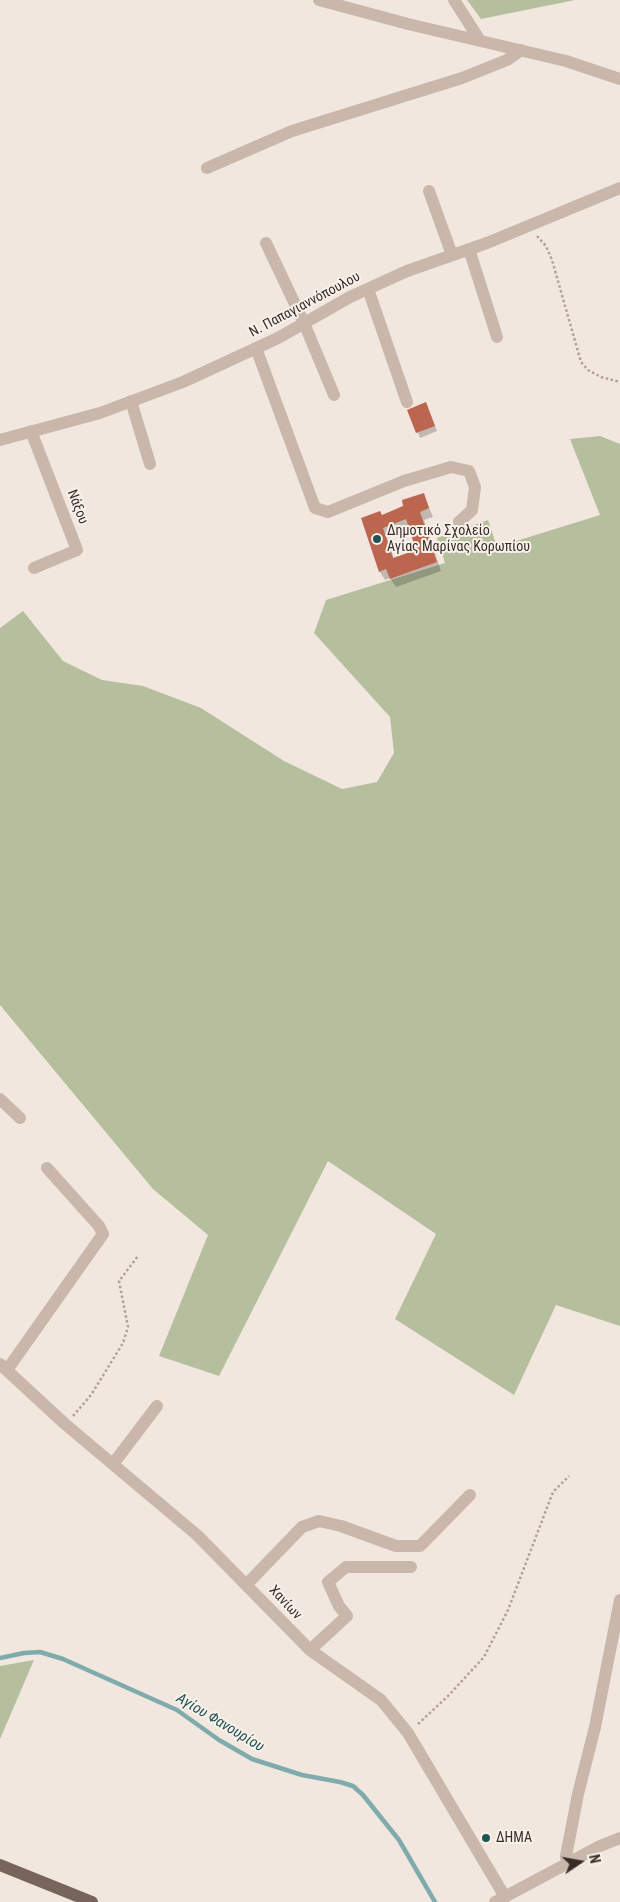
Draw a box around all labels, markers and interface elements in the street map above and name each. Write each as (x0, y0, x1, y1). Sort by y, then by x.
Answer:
street label: Ν. Παπαγιαννόπουλου (247, 269, 363, 341)
street label: Νάξου (63, 487, 91, 527)
place label: Δημοτικό Σχολείο Αγίας Μαρίνας Κορωπίου (387, 523, 530, 556)
marker: Δημοτικό Σχολείο Αγίας Μαρίνας Κορωπίου (371, 533, 383, 545)
street label: Χανίων (265, 1582, 305, 1624)
water label: Αγίου Φανουρίου (173, 1690, 267, 1756)
place label: ΔΗΜΑ (496, 1830, 532, 1846)
marker: ΔΗΜΑ (480, 1832, 492, 1844)
north arrow (555, 1837, 605, 1887)
text: N (586, 1853, 603, 1865)

